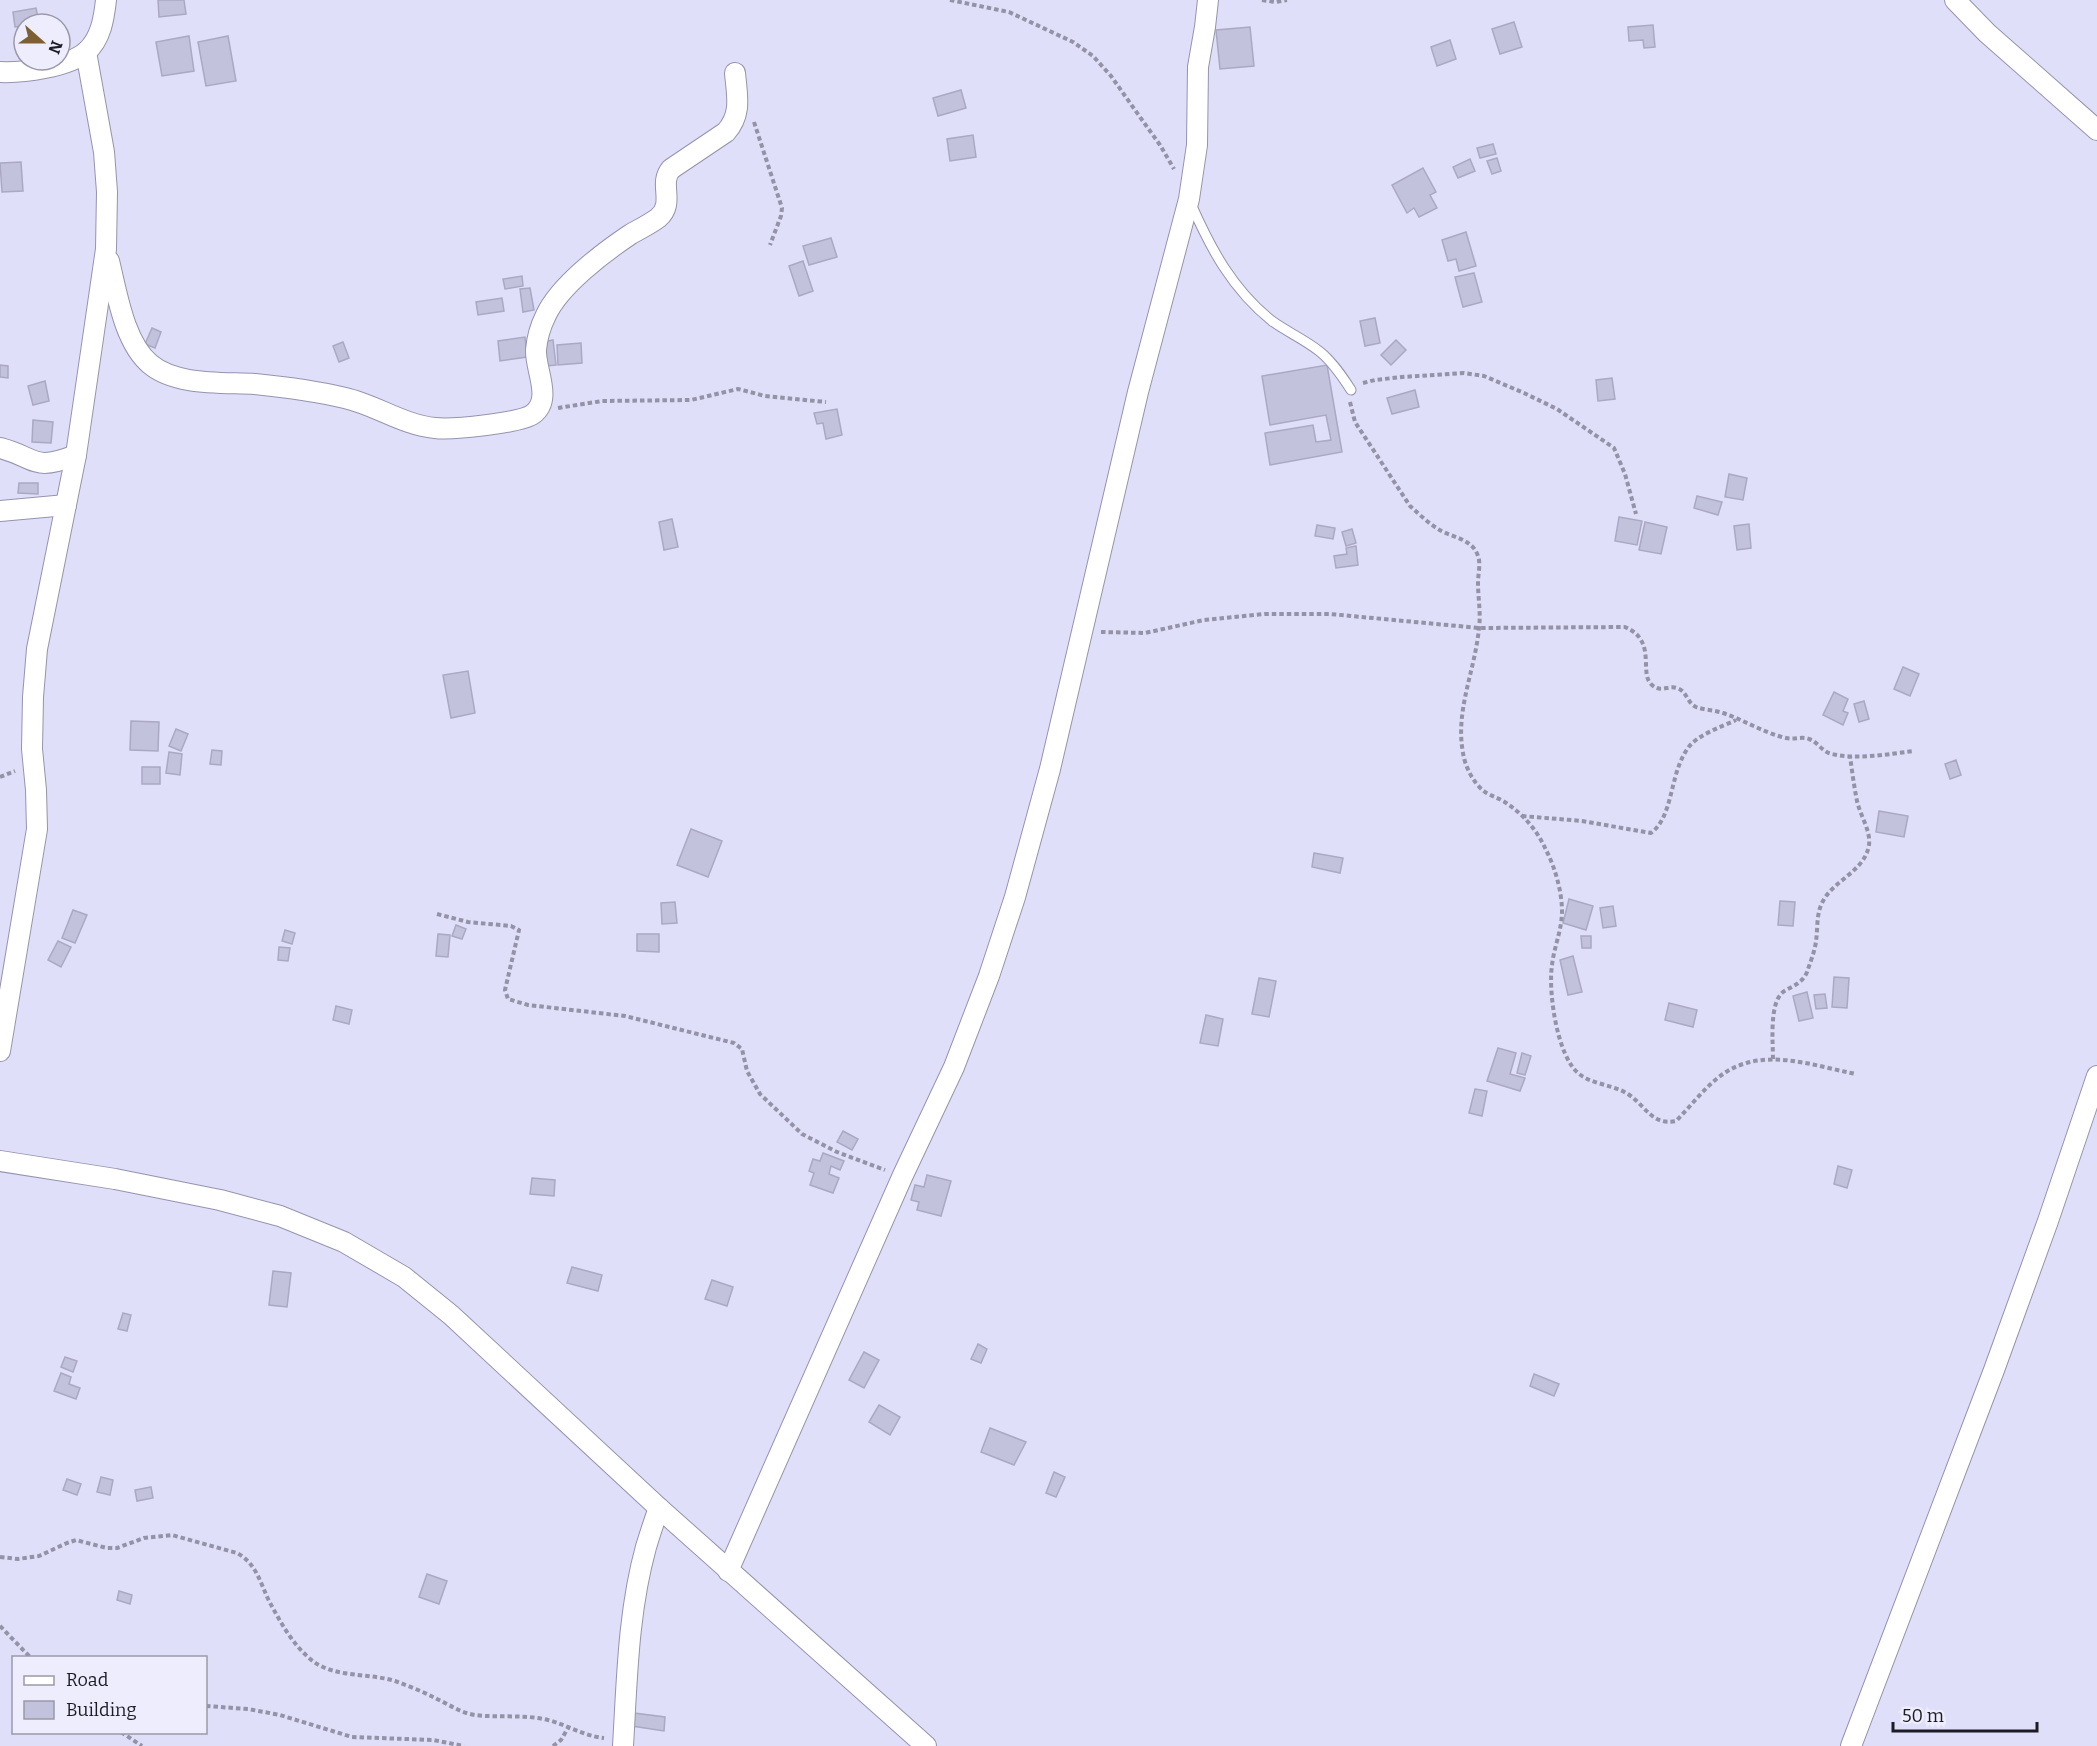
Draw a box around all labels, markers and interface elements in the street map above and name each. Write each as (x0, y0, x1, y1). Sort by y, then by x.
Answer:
north arrow (12, 12, 72, 72)
text: N (44, 38, 67, 56)
legend (12, 1656, 207, 1734)
text: Road (66, 1669, 109, 1691)
scale bar (1893, 1695, 2037, 1733)
text: Building (66, 1699, 137, 1721)
text: 50 m (1902, 1705, 1944, 1727)

